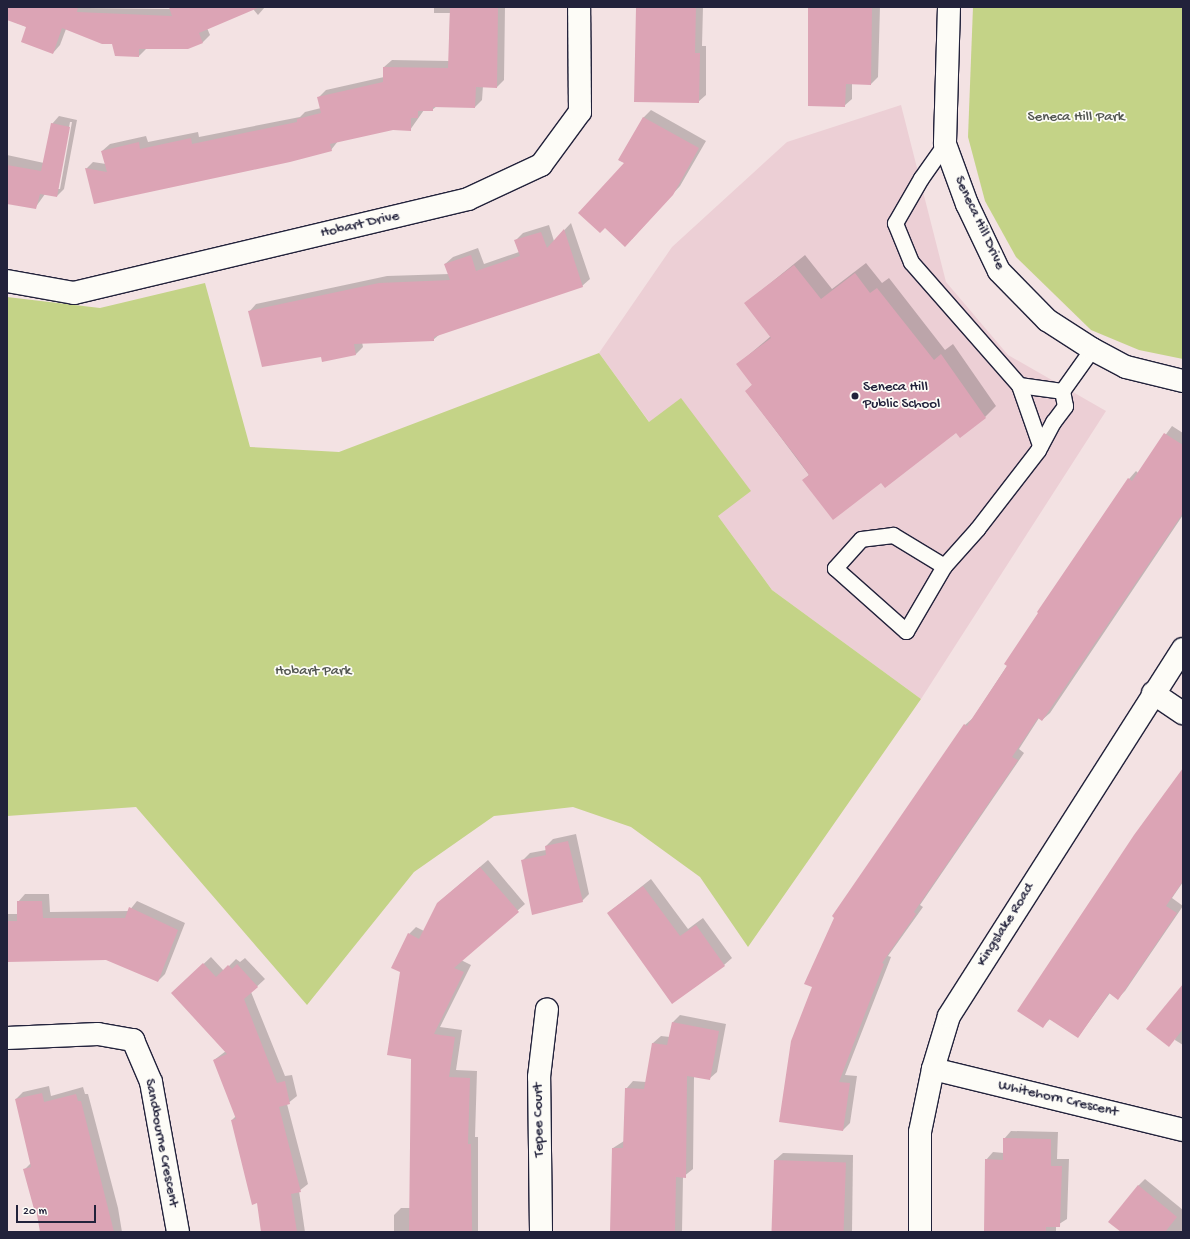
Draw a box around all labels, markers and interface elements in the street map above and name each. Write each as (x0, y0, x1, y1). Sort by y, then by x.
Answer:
park label: Seneca Hill Park (1027, 109, 1125, 127)
street label: Seneca Hill Drive (949, 173, 1009, 273)
street label: Hobart Drive (319, 207, 401, 243)
place label: Seneca Hill Public School (863, 378, 940, 413)
marker: Seneca Hill Public School (850, 391, 860, 401)
park label: Hobart Park (275, 663, 351, 681)
street label: Kingslake Road (973, 880, 1039, 970)
street label: Whitehorn Crescent (996, 1076, 1120, 1122)
street label: Sandbourne Crescent (140, 1077, 182, 1209)
street label: Tepee Court (529, 1083, 549, 1157)
scale bar (18, 1197, 98, 1223)
text: 20 m (23, 1205, 47, 1219)

